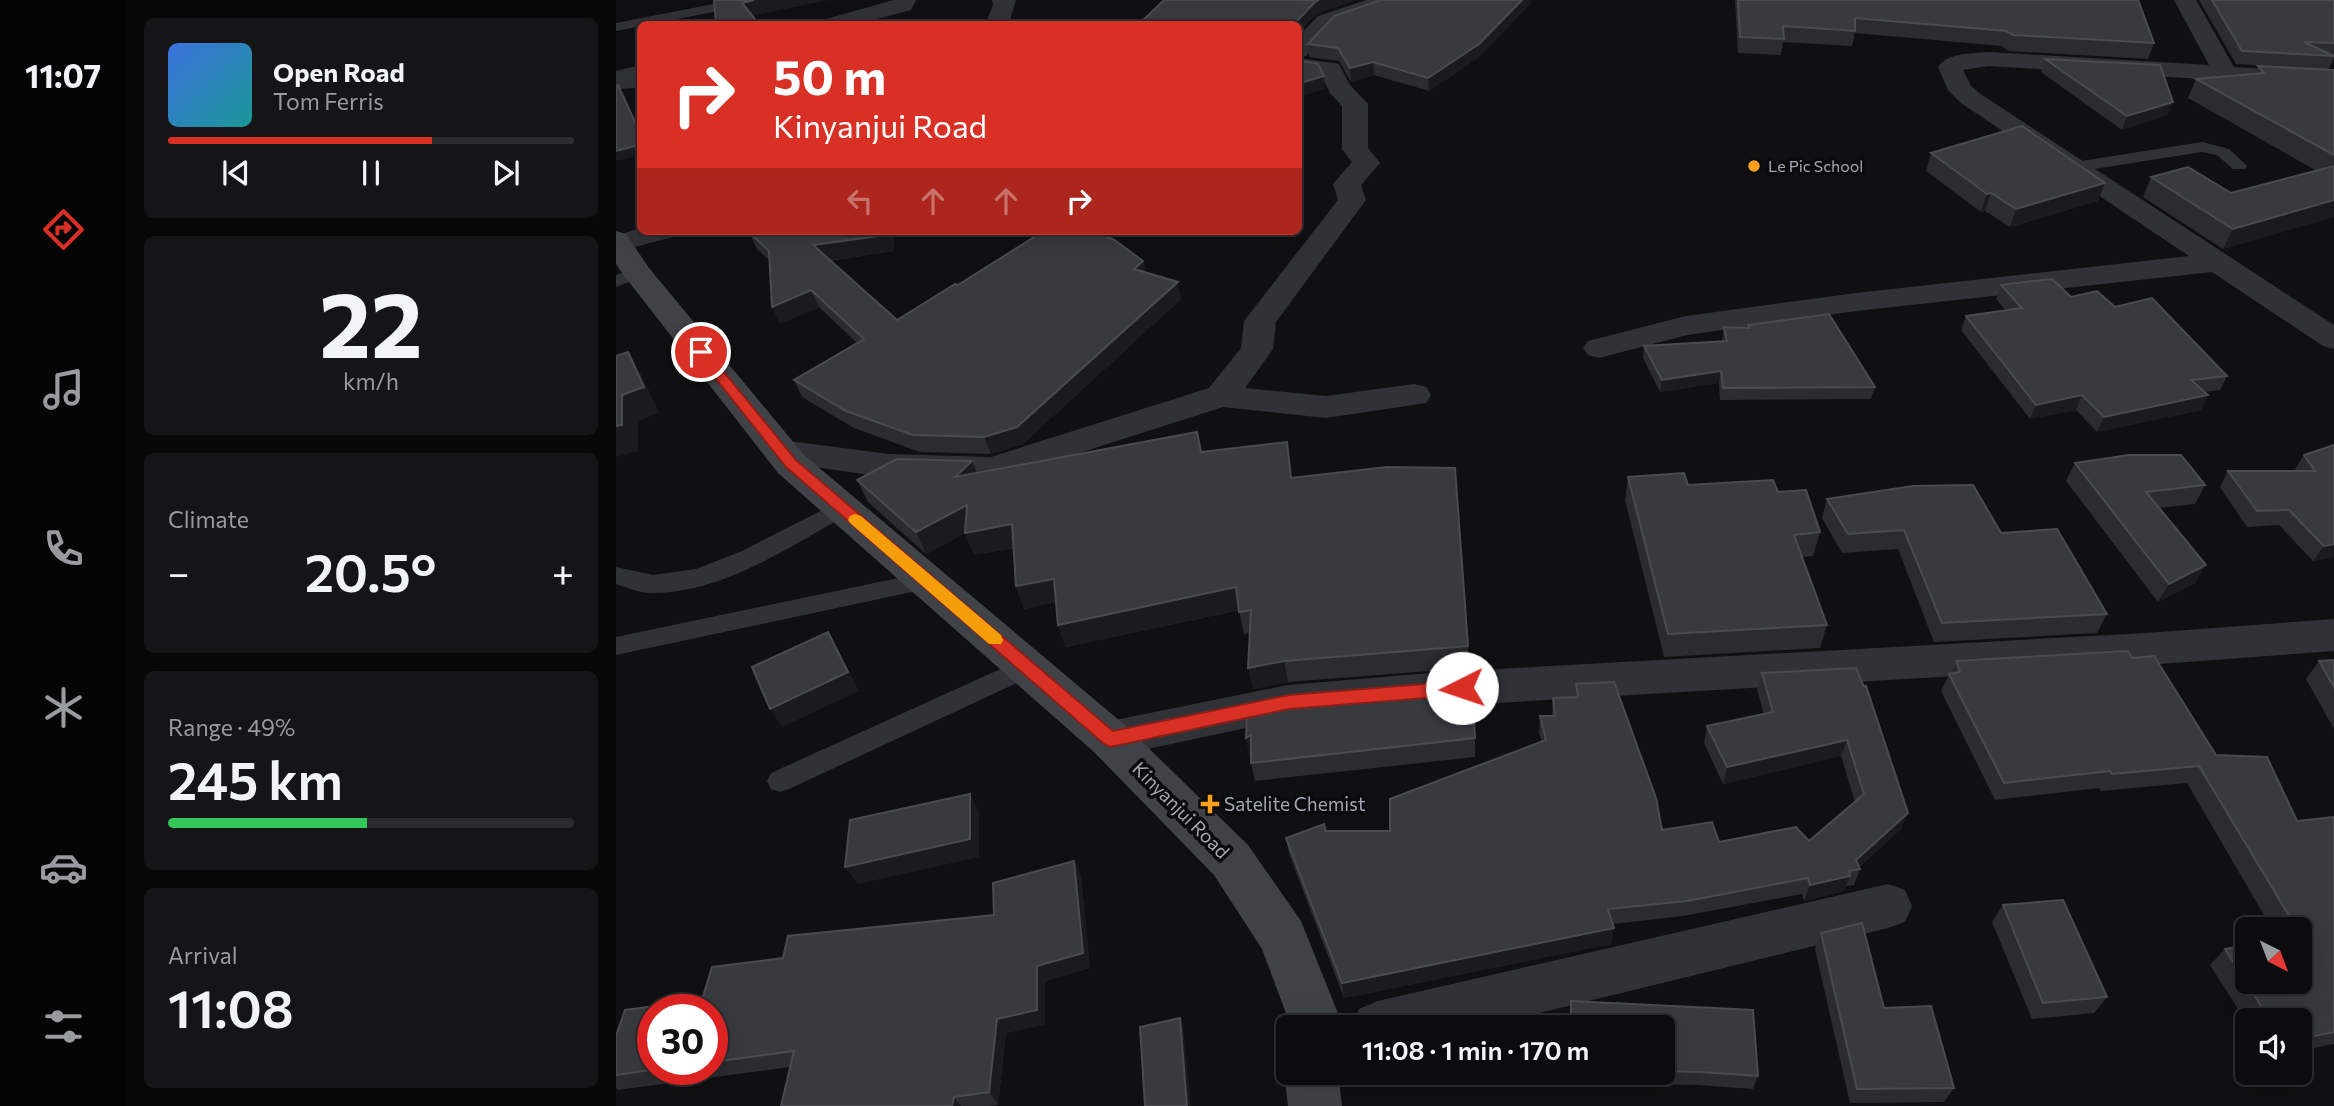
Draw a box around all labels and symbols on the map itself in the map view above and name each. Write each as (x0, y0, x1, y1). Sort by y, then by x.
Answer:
place label: Le Pic School (1768, 156, 1863, 175)
marker: Le Pic School (1746, 158, 1762, 174)
pin (671, 322, 731, 382)
position arrow (1425, 651, 1499, 725)
street label: Kinyanjui Road (1128, 757, 1234, 863)
place label: Satelite Chemist (1224, 792, 1366, 815)
marker: Satelite Chemist (1202, 796, 1218, 812)
north arrow (2235, 917, 2312, 994)
speed limit sign: 30 (637, 994, 728, 1085)

